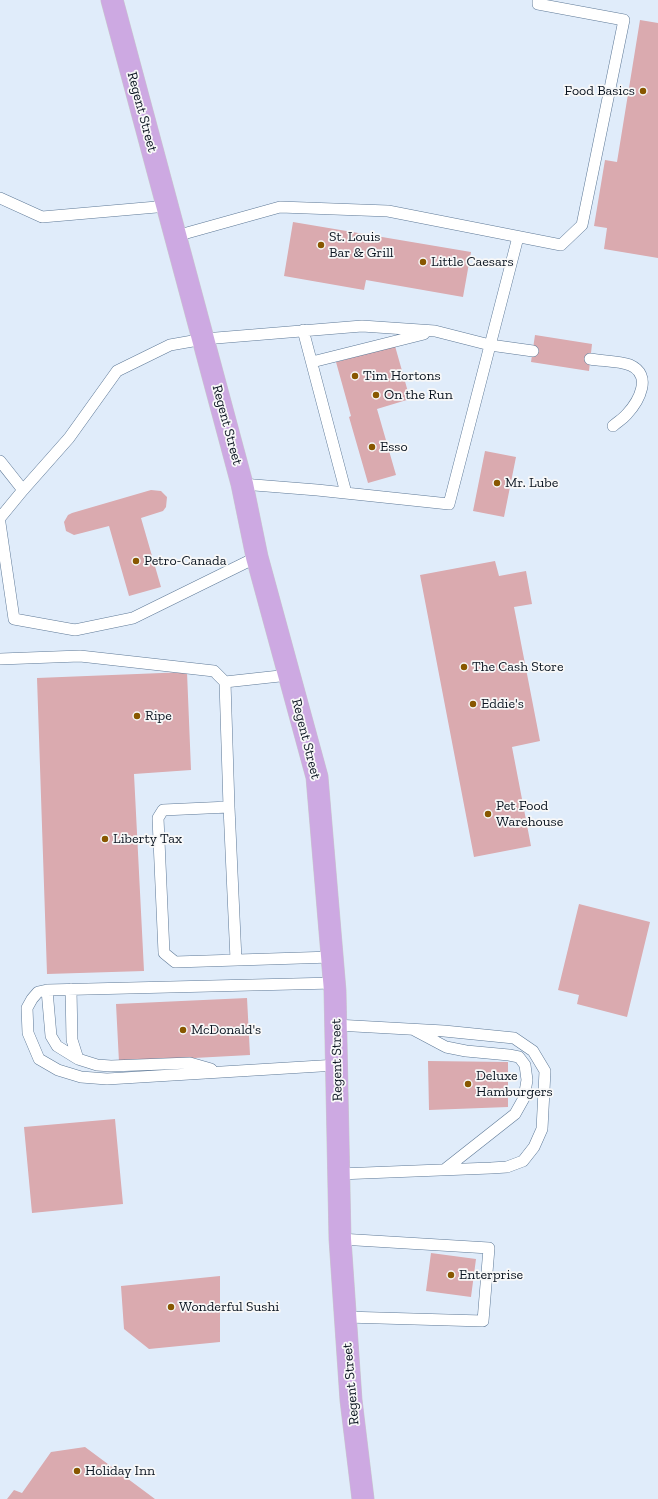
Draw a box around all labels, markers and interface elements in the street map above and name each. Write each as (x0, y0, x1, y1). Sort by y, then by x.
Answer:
street label: Regent Street (123, 70, 161, 154)
place label: Food Basics (564, 83, 635, 99)
marker: Food Basics (638, 86, 648, 96)
place label: St. Louis Bar & Grill (329, 229, 394, 262)
marker: St. Louis Bar & Grill (316, 240, 326, 250)
place label: Little Caesars (431, 254, 514, 270)
marker: Little Caesars (418, 257, 428, 267)
place label: Tim Hortons (363, 368, 441, 384)
marker: Tim Hortons (350, 371, 360, 381)
street label: Regent Street (208, 383, 246, 467)
place label: On the Run (384, 387, 453, 403)
marker: On the Run (371, 390, 381, 400)
place label: Esso (380, 439, 408, 455)
marker: Esso (367, 442, 377, 452)
place label: Mr. Lube (505, 475, 558, 491)
marker: Mr. Lube (492, 478, 502, 488)
place label: Petro-Canada (144, 553, 226, 569)
marker: Petro-Canada (131, 556, 141, 566)
place label: The Cash Store (472, 659, 564, 675)
marker: The Cash Store (459, 662, 469, 672)
place label: Eddie's (481, 696, 524, 712)
street label: Regent Street (288, 697, 324, 781)
marker: Eddie's (468, 699, 478, 709)
place label: Ripe (145, 708, 172, 724)
marker: Ripe (132, 711, 142, 721)
place label: Pet Food Warehouse (496, 798, 563, 830)
marker: Pet Food Warehouse (483, 809, 493, 819)
place label: Liberty Tax (113, 831, 182, 847)
marker: Liberty Tax (100, 834, 110, 844)
street label: Regent Street (328, 1019, 346, 1101)
place label: McDonald's (191, 1022, 261, 1038)
marker: McDonald's (178, 1025, 188, 1035)
place label: Deluxe Hamburgers (476, 1068, 553, 1100)
marker: Deluxe Hamburgers (463, 1079, 473, 1089)
place label: Enterprise (459, 1267, 523, 1283)
marker: Enterprise (446, 1270, 456, 1280)
place label: Wonderful Sushi (179, 1299, 279, 1315)
marker: Wonderful Sushi (166, 1302, 176, 1312)
street label: Regent Street (339, 1342, 363, 1426)
place label: Holiday Inn (85, 1463, 155, 1479)
marker: Holiday Inn (72, 1466, 82, 1476)

